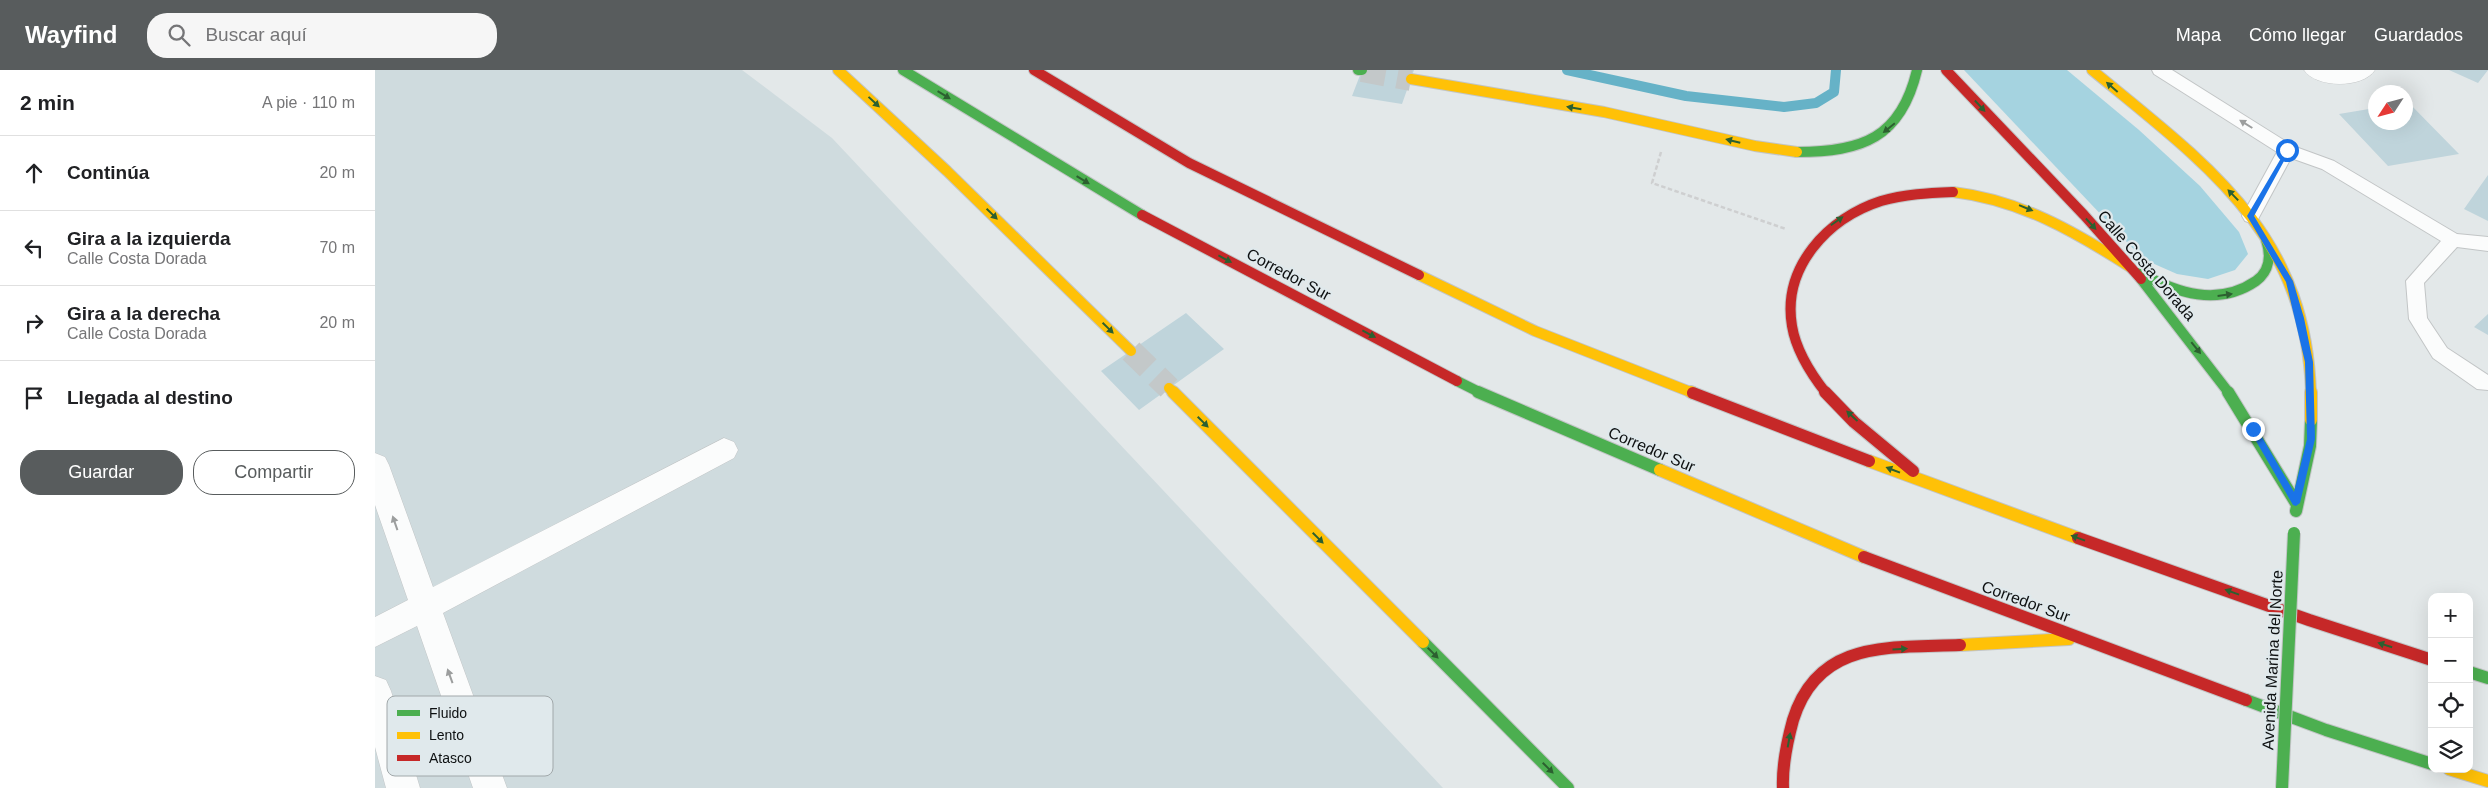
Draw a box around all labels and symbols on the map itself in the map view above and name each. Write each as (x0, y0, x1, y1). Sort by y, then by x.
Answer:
one-way arrow (2106, 82, 2119, 93)
north arrow (2368, 85, 2413, 130)
one-way arrow (938, 91, 951, 100)
one-way arrow (868, 96, 880, 108)
one-way arrow (1974, 99, 1986, 111)
one-way arrow (1566, 103, 1582, 111)
one-way arrow (2239, 120, 2252, 129)
one-way arrow (1883, 122, 1896, 133)
one-way arrow (1726, 137, 1741, 145)
route start (2276, 139, 2299, 162)
one-way arrow (1077, 175, 1090, 184)
one-way arrow (2227, 190, 2239, 202)
one-way arrow (2019, 204, 2034, 212)
street label: Calle Costa Dorada (2094, 207, 2199, 324)
one-way arrow (986, 208, 998, 220)
one-way arrow (1830, 216, 1844, 226)
one-way arrow (2085, 218, 2097, 230)
street label: Corredor Sur (1244, 245, 1334, 304)
one-way arrow (1218, 255, 1232, 263)
one-way arrow (2218, 290, 2234, 298)
one-way arrow (1102, 322, 1114, 334)
one-way arrow (1362, 330, 1376, 339)
one-way arrow (2190, 341, 2201, 354)
one-way arrow (1846, 410, 1858, 422)
one-way arrow (1197, 416, 1209, 428)
route end (2242, 418, 2265, 441)
street label: Corredor Sur (1606, 424, 1698, 476)
one-way arrow (1886, 466, 1900, 474)
one-way arrow (391, 516, 398, 531)
one-way arrow (1312, 531, 1324, 543)
one-way arrow (2071, 534, 2086, 541)
street label: Avenida Marina del Norte (2259, 569, 2286, 750)
street label: Corredor Sur (1979, 578, 2073, 626)
one-way arrow (2224, 588, 2239, 595)
one-way arrow (2378, 640, 2393, 648)
one-way arrow (1892, 645, 1908, 653)
one-way arrow (1427, 646, 1439, 658)
one-way arrow (446, 669, 453, 684)
legend (387, 696, 553, 776)
text: Fluido (429, 705, 467, 721)
text: Lento (429, 727, 464, 743)
one-way arrow (1785, 732, 1793, 748)
text: Atasco (429, 750, 472, 766)
one-way arrow (1541, 762, 1553, 774)

